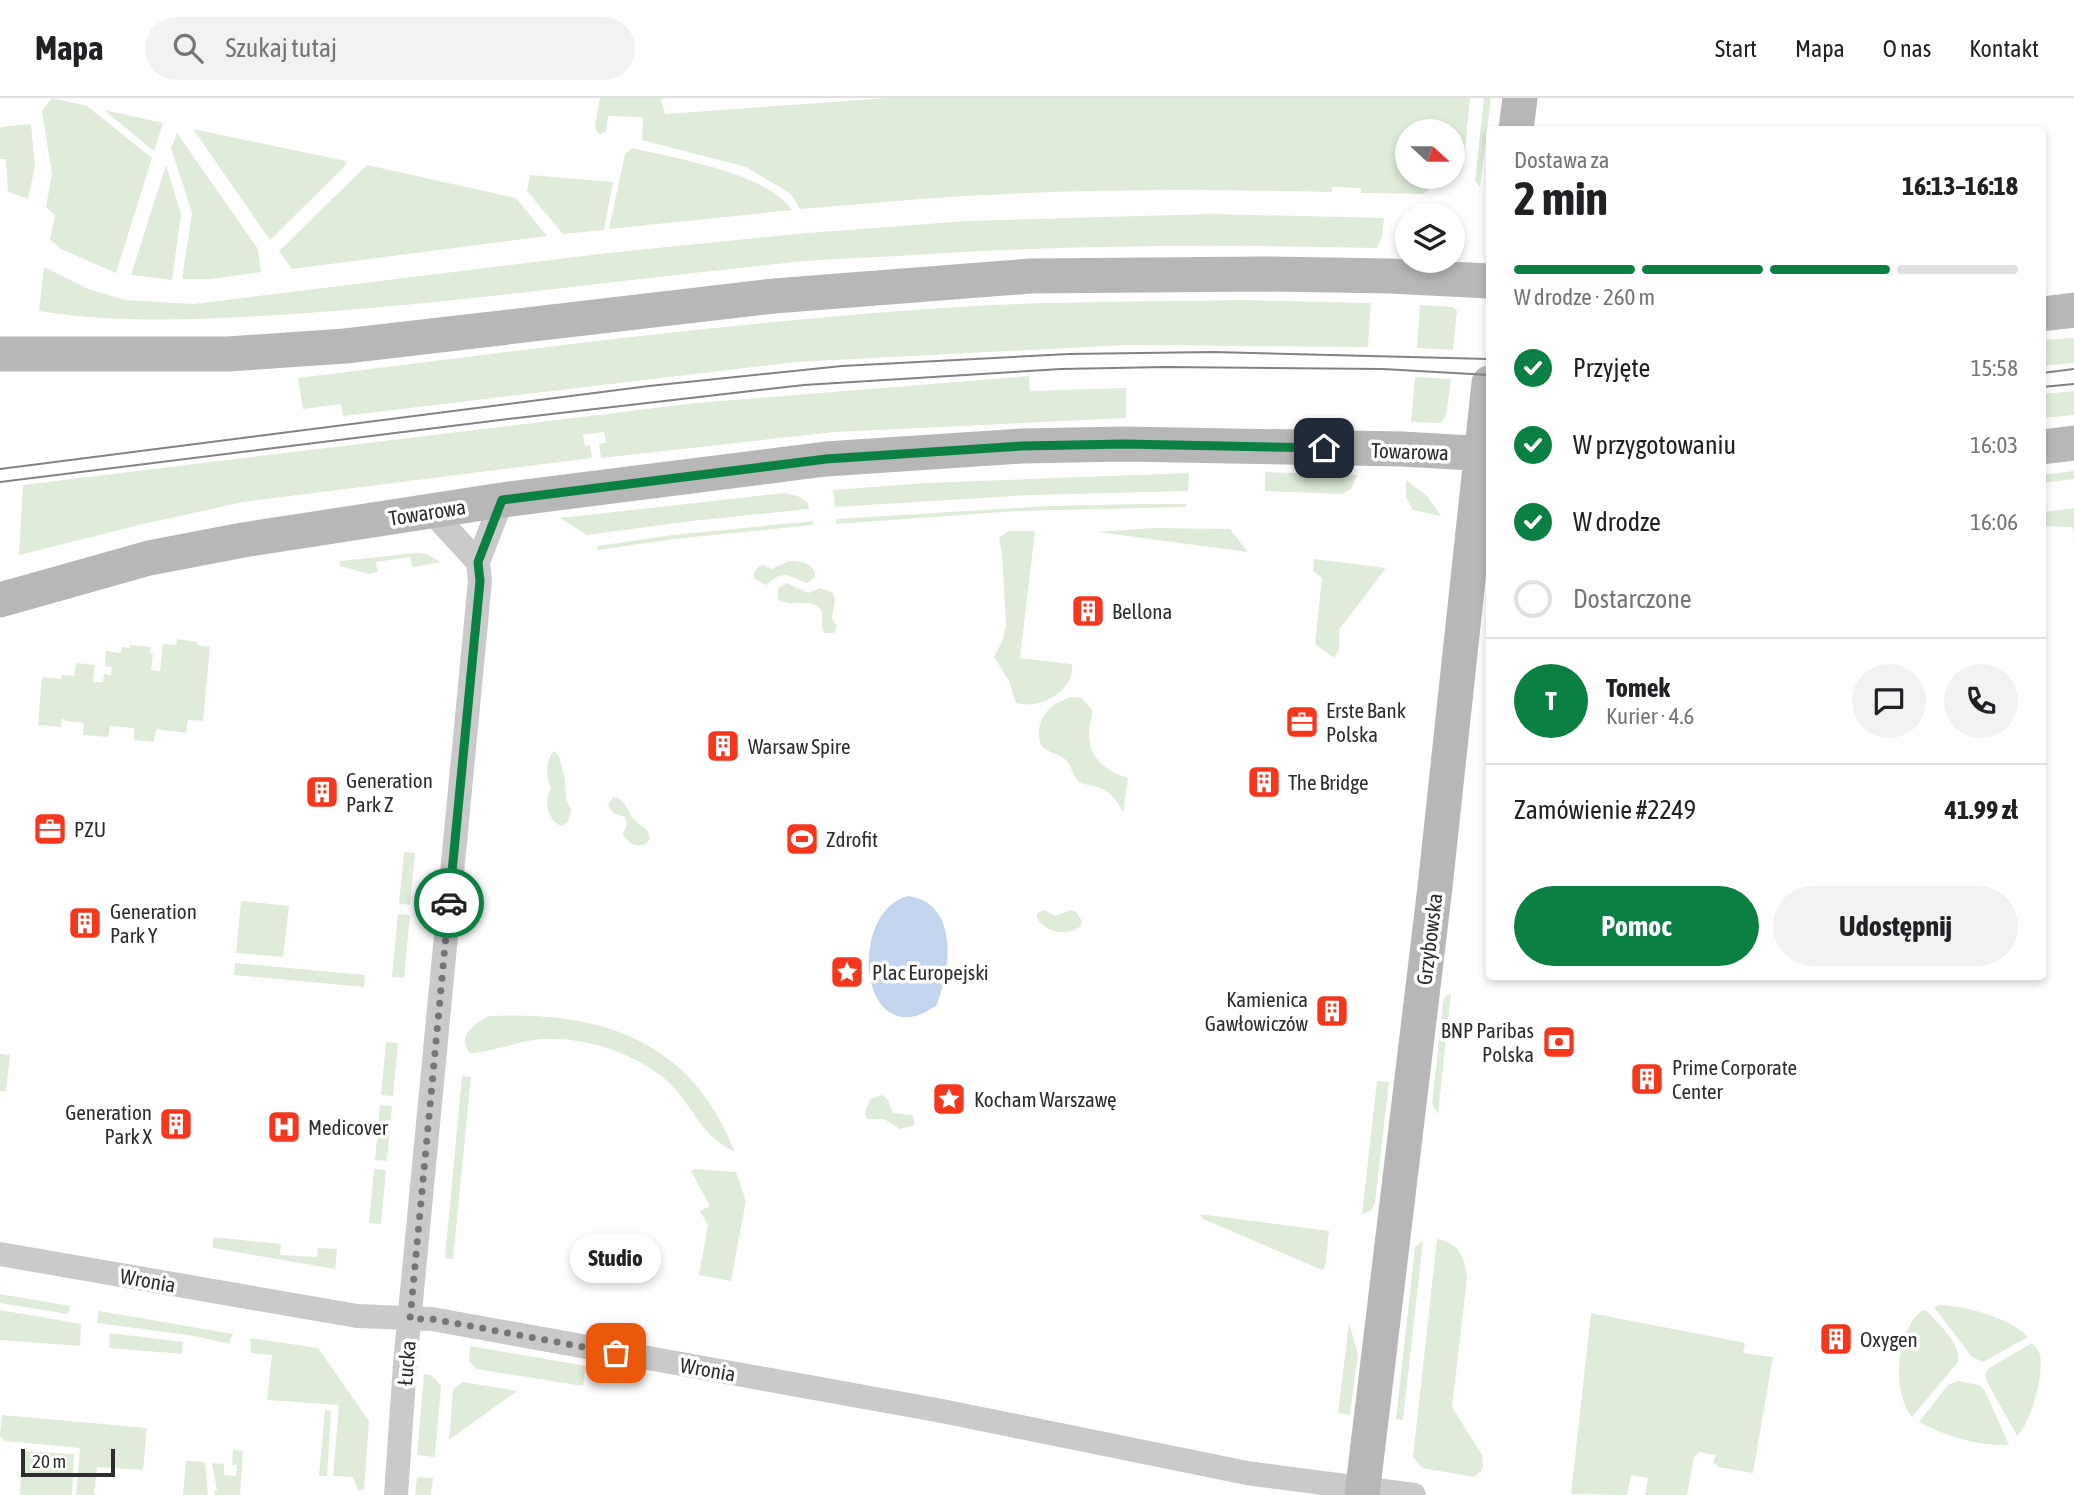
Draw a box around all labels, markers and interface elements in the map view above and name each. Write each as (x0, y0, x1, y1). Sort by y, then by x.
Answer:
search box (145, 17, 635, 80)
text: Mapa (35, 29, 103, 67)
icon: search (169, 29, 207, 67)
text: Szukaj tutaj (225, 33, 337, 63)
text: Start (1715, 35, 1757, 62)
text: Mapa (1795, 35, 1845, 62)
text: O nas (1883, 35, 1931, 62)
text: Kontakt (1969, 35, 2039, 62)
north arrow (1395, 119, 1465, 189)
map controls (1395, 119, 1465, 273)
text: Dostawa za (1514, 147, 1609, 173)
text: 16:13–16:18 (1902, 171, 2018, 201)
text: 2 min (1514, 172, 1608, 225)
button: layers (1395, 203, 1465, 273)
text: W drodze · 260 m (1514, 284, 1655, 310)
icon: check (1514, 349, 1552, 387)
text: Przyjęte (1573, 353, 1650, 383)
text: 15:58 (1971, 355, 2018, 381)
pin (1294, 418, 1354, 478)
icon: check (1514, 426, 1552, 464)
icon: home (1305, 429, 1343, 467)
text: W przygotowaniu (1573, 430, 1736, 460)
text: 16:03 (1970, 432, 2018, 458)
street label: Towarowa (1371, 438, 1449, 464)
street label: Towarowa (387, 494, 467, 530)
icon: check (1514, 503, 1552, 541)
text: W drodze (1573, 507, 1661, 537)
text: 16:06 (1970, 509, 2018, 535)
text: Dostarczone (1573, 584, 1692, 614)
building icon: Bellona (1069, 592, 1107, 630)
place label: Bellona (1112, 599, 1172, 623)
button: chat (1852, 664, 1926, 738)
button: phone (1944, 664, 2018, 738)
text: Tomek (1606, 673, 1670, 703)
text: T (1545, 686, 1557, 716)
place label: Erste Bank Polska (1326, 698, 1406, 746)
office icon: Erste Bank Polska (1283, 703, 1321, 741)
text: Kurier · 4.6 (1606, 703, 1694, 729)
building icon: Warsaw Spire (704, 727, 742, 765)
place label: Warsaw Spire (748, 734, 850, 758)
building icon: The Bridge (1245, 763, 1283, 801)
place label: Generation Park Z (346, 768, 433, 816)
place label: The Bridge (1288, 770, 1368, 794)
building icon: Generation Park Z (303, 773, 341, 811)
text: Zamówienie #2249 (1514, 795, 1696, 825)
text: 41.99 zł (1945, 795, 2018, 825)
office icon: PZU (31, 810, 69, 848)
place label: PZU (74, 817, 106, 841)
sports icon: Zdrofit (783, 820, 821, 858)
place label: Zdrofit (826, 827, 878, 851)
courier (414, 868, 484, 938)
icon: car (430, 884, 468, 922)
button: Pomoc (1514, 886, 1759, 966)
button: Udostępnij (1773, 886, 2018, 966)
street label: Grzybowska (1411, 892, 1447, 986)
place label: Generation Park Y (110, 899, 197, 947)
building icon: Generation Park Y (66, 904, 104, 942)
place icon: Plac Europejski (828, 953, 866, 991)
place label: Plac Europejski (872, 960, 989, 984)
place label: Kamienica Gawłowiczów (1205, 987, 1308, 1035)
building icon: Kamienica Gawłowiczów (1313, 992, 1351, 1030)
place label: BNP Paribas Polska (1441, 1018, 1534, 1066)
bank icon: BNP Paribas Polska (1540, 1023, 1578, 1061)
place label: Prime Corporate Center (1672, 1055, 1797, 1103)
building icon: Prime Corporate Center (1628, 1060, 1666, 1098)
place icon: Kocham Warszawę (930, 1080, 968, 1118)
place label: Kocham Warszawę (974, 1087, 1117, 1111)
place label: Generation Park X (65, 1100, 153, 1148)
building icon: Generation Park X (157, 1105, 195, 1143)
hospital icon: Medicover (265, 1108, 303, 1146)
place label: Medicover (308, 1115, 389, 1139)
callout: Studio (570, 1234, 662, 1283)
text: Studio (588, 1245, 643, 1271)
street label: Wronia (118, 1263, 178, 1297)
building icon: Oxygen (1817, 1320, 1855, 1358)
pin (586, 1323, 646, 1383)
place label: Oxygen (1860, 1327, 1918, 1351)
icon: bag (597, 1334, 635, 1372)
street label: Łucka (392, 1340, 420, 1386)
street label: Wronia (678, 1352, 738, 1386)
scale bar (21, 1446, 116, 1478)
text: 20 m (32, 1450, 66, 1472)

